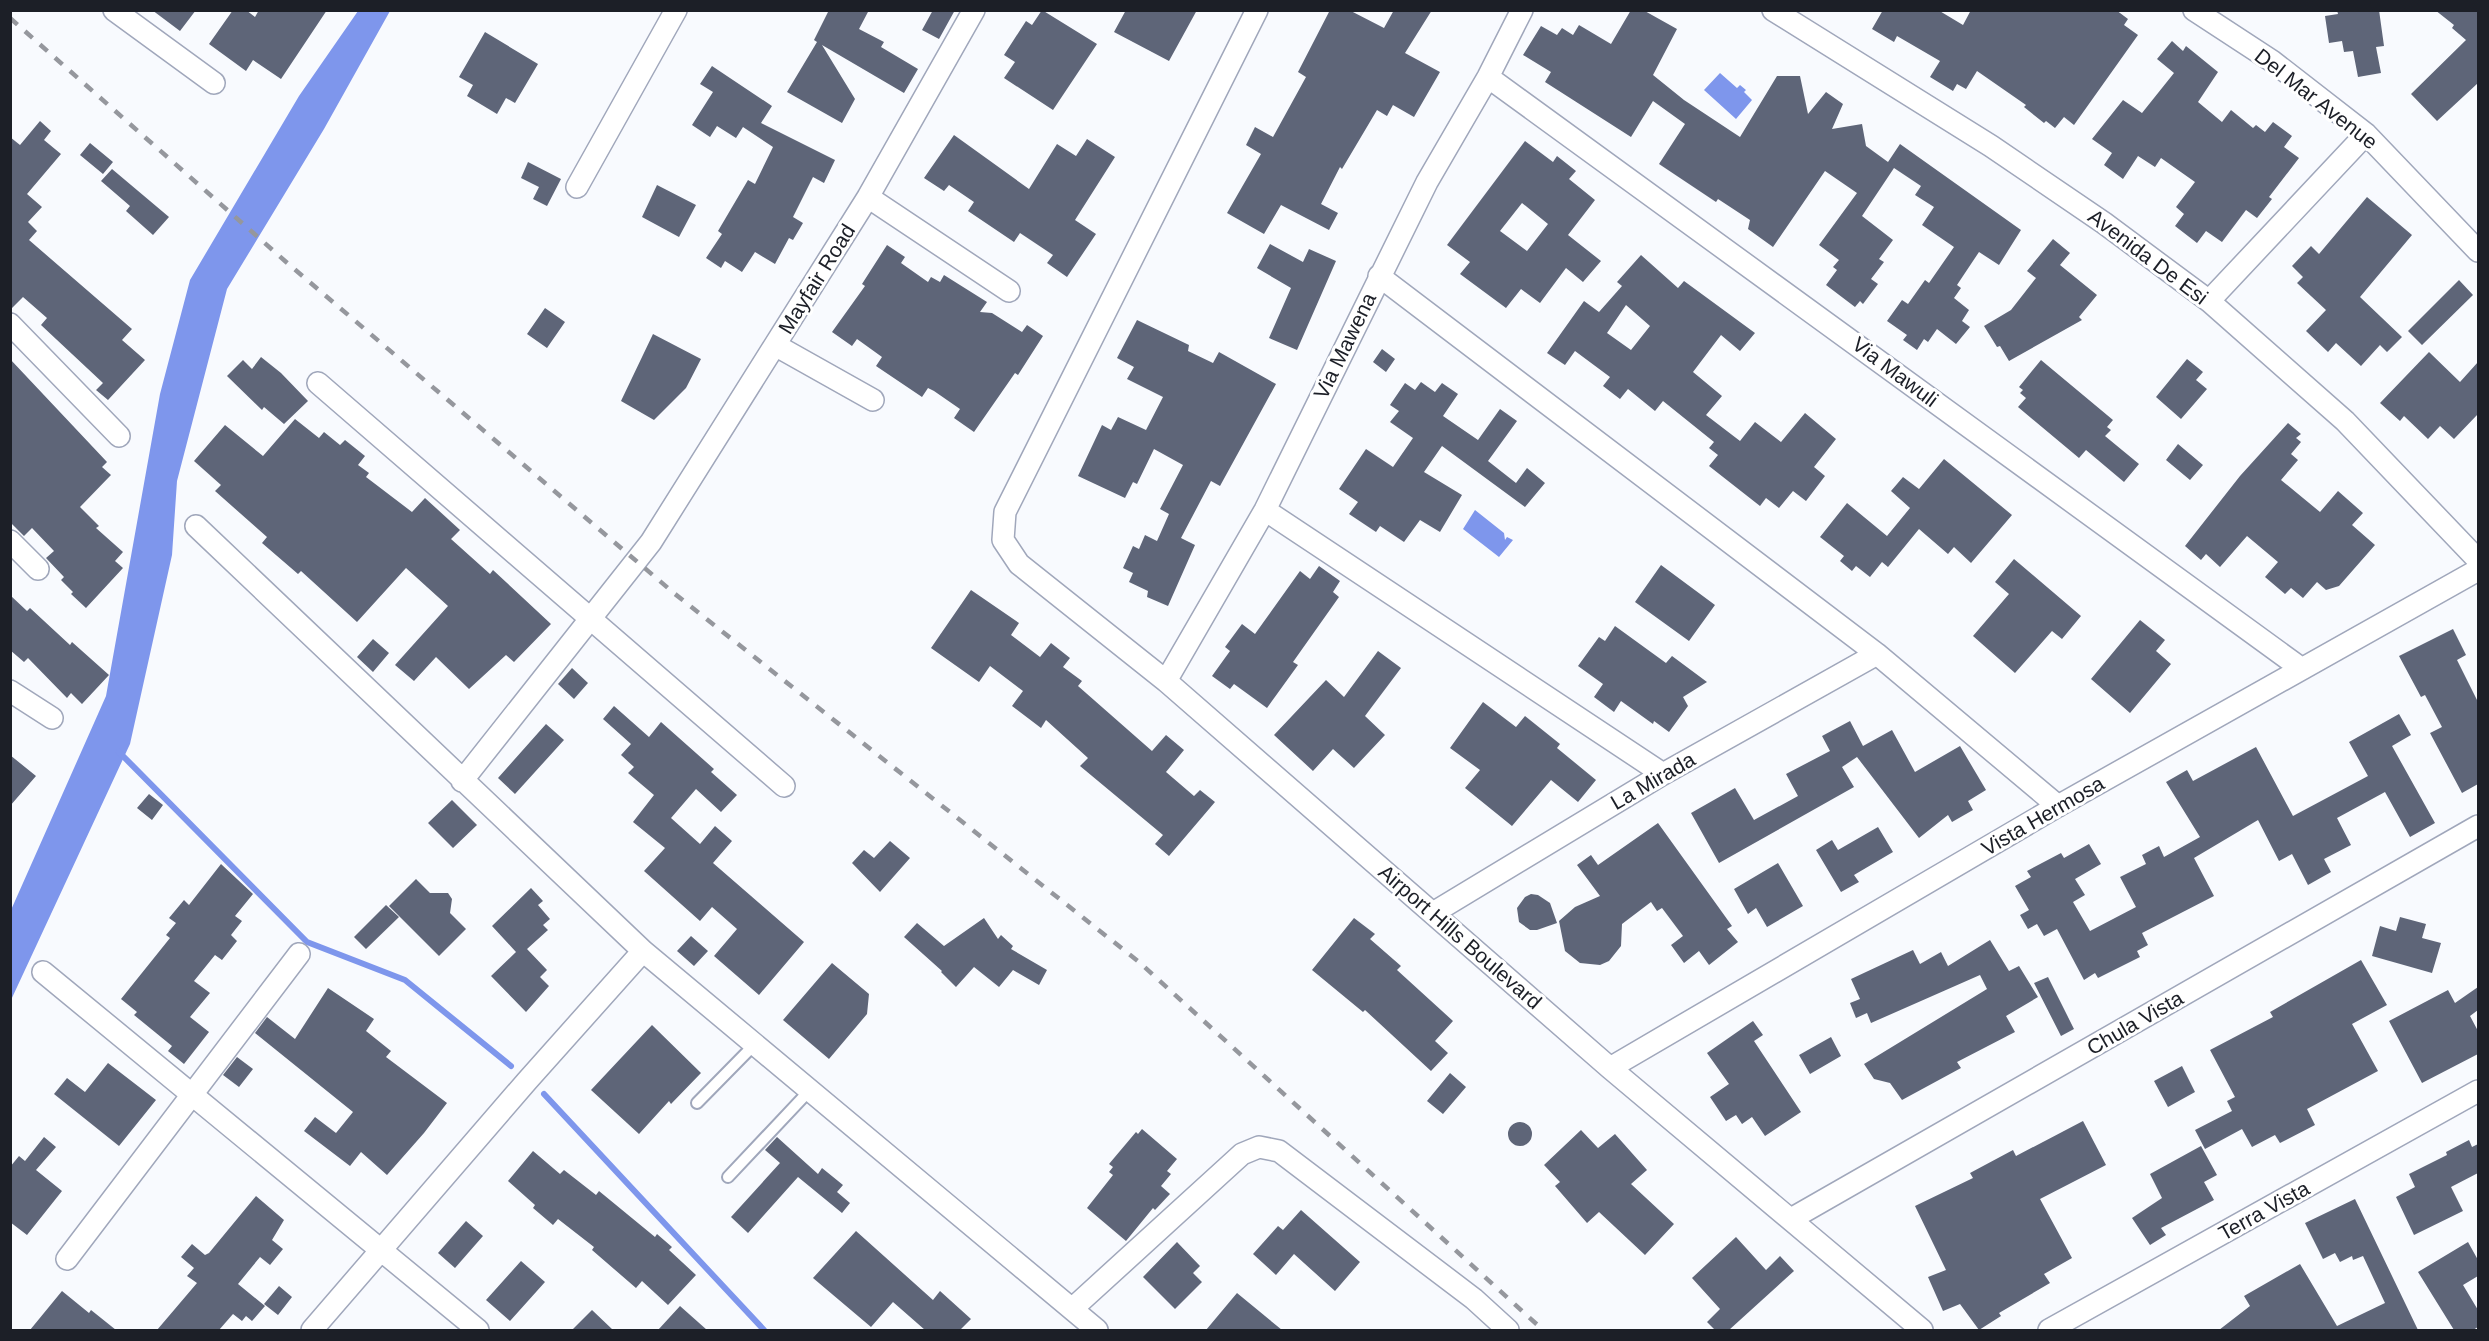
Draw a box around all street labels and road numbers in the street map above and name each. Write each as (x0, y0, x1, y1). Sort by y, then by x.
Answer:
street label: Del Mar Avenue (2251, 44, 2382, 154)
street label: Avenida De Esi (2084, 204, 2212, 309)
street label: Mayfair Road (774, 220, 859, 338)
street label: Via Mawena (1309, 289, 1380, 403)
street label: Via Mawuli (1848, 332, 1943, 411)
street label: La Mirada (1607, 747, 1699, 814)
street label: Vista Hermosa (1978, 771, 2108, 860)
street label: Airport Hills Boulevard (1374, 860, 1546, 1013)
street label: Chula Vista (2083, 986, 2187, 1059)
street label: Terra Vista (2214, 1176, 2313, 1245)

